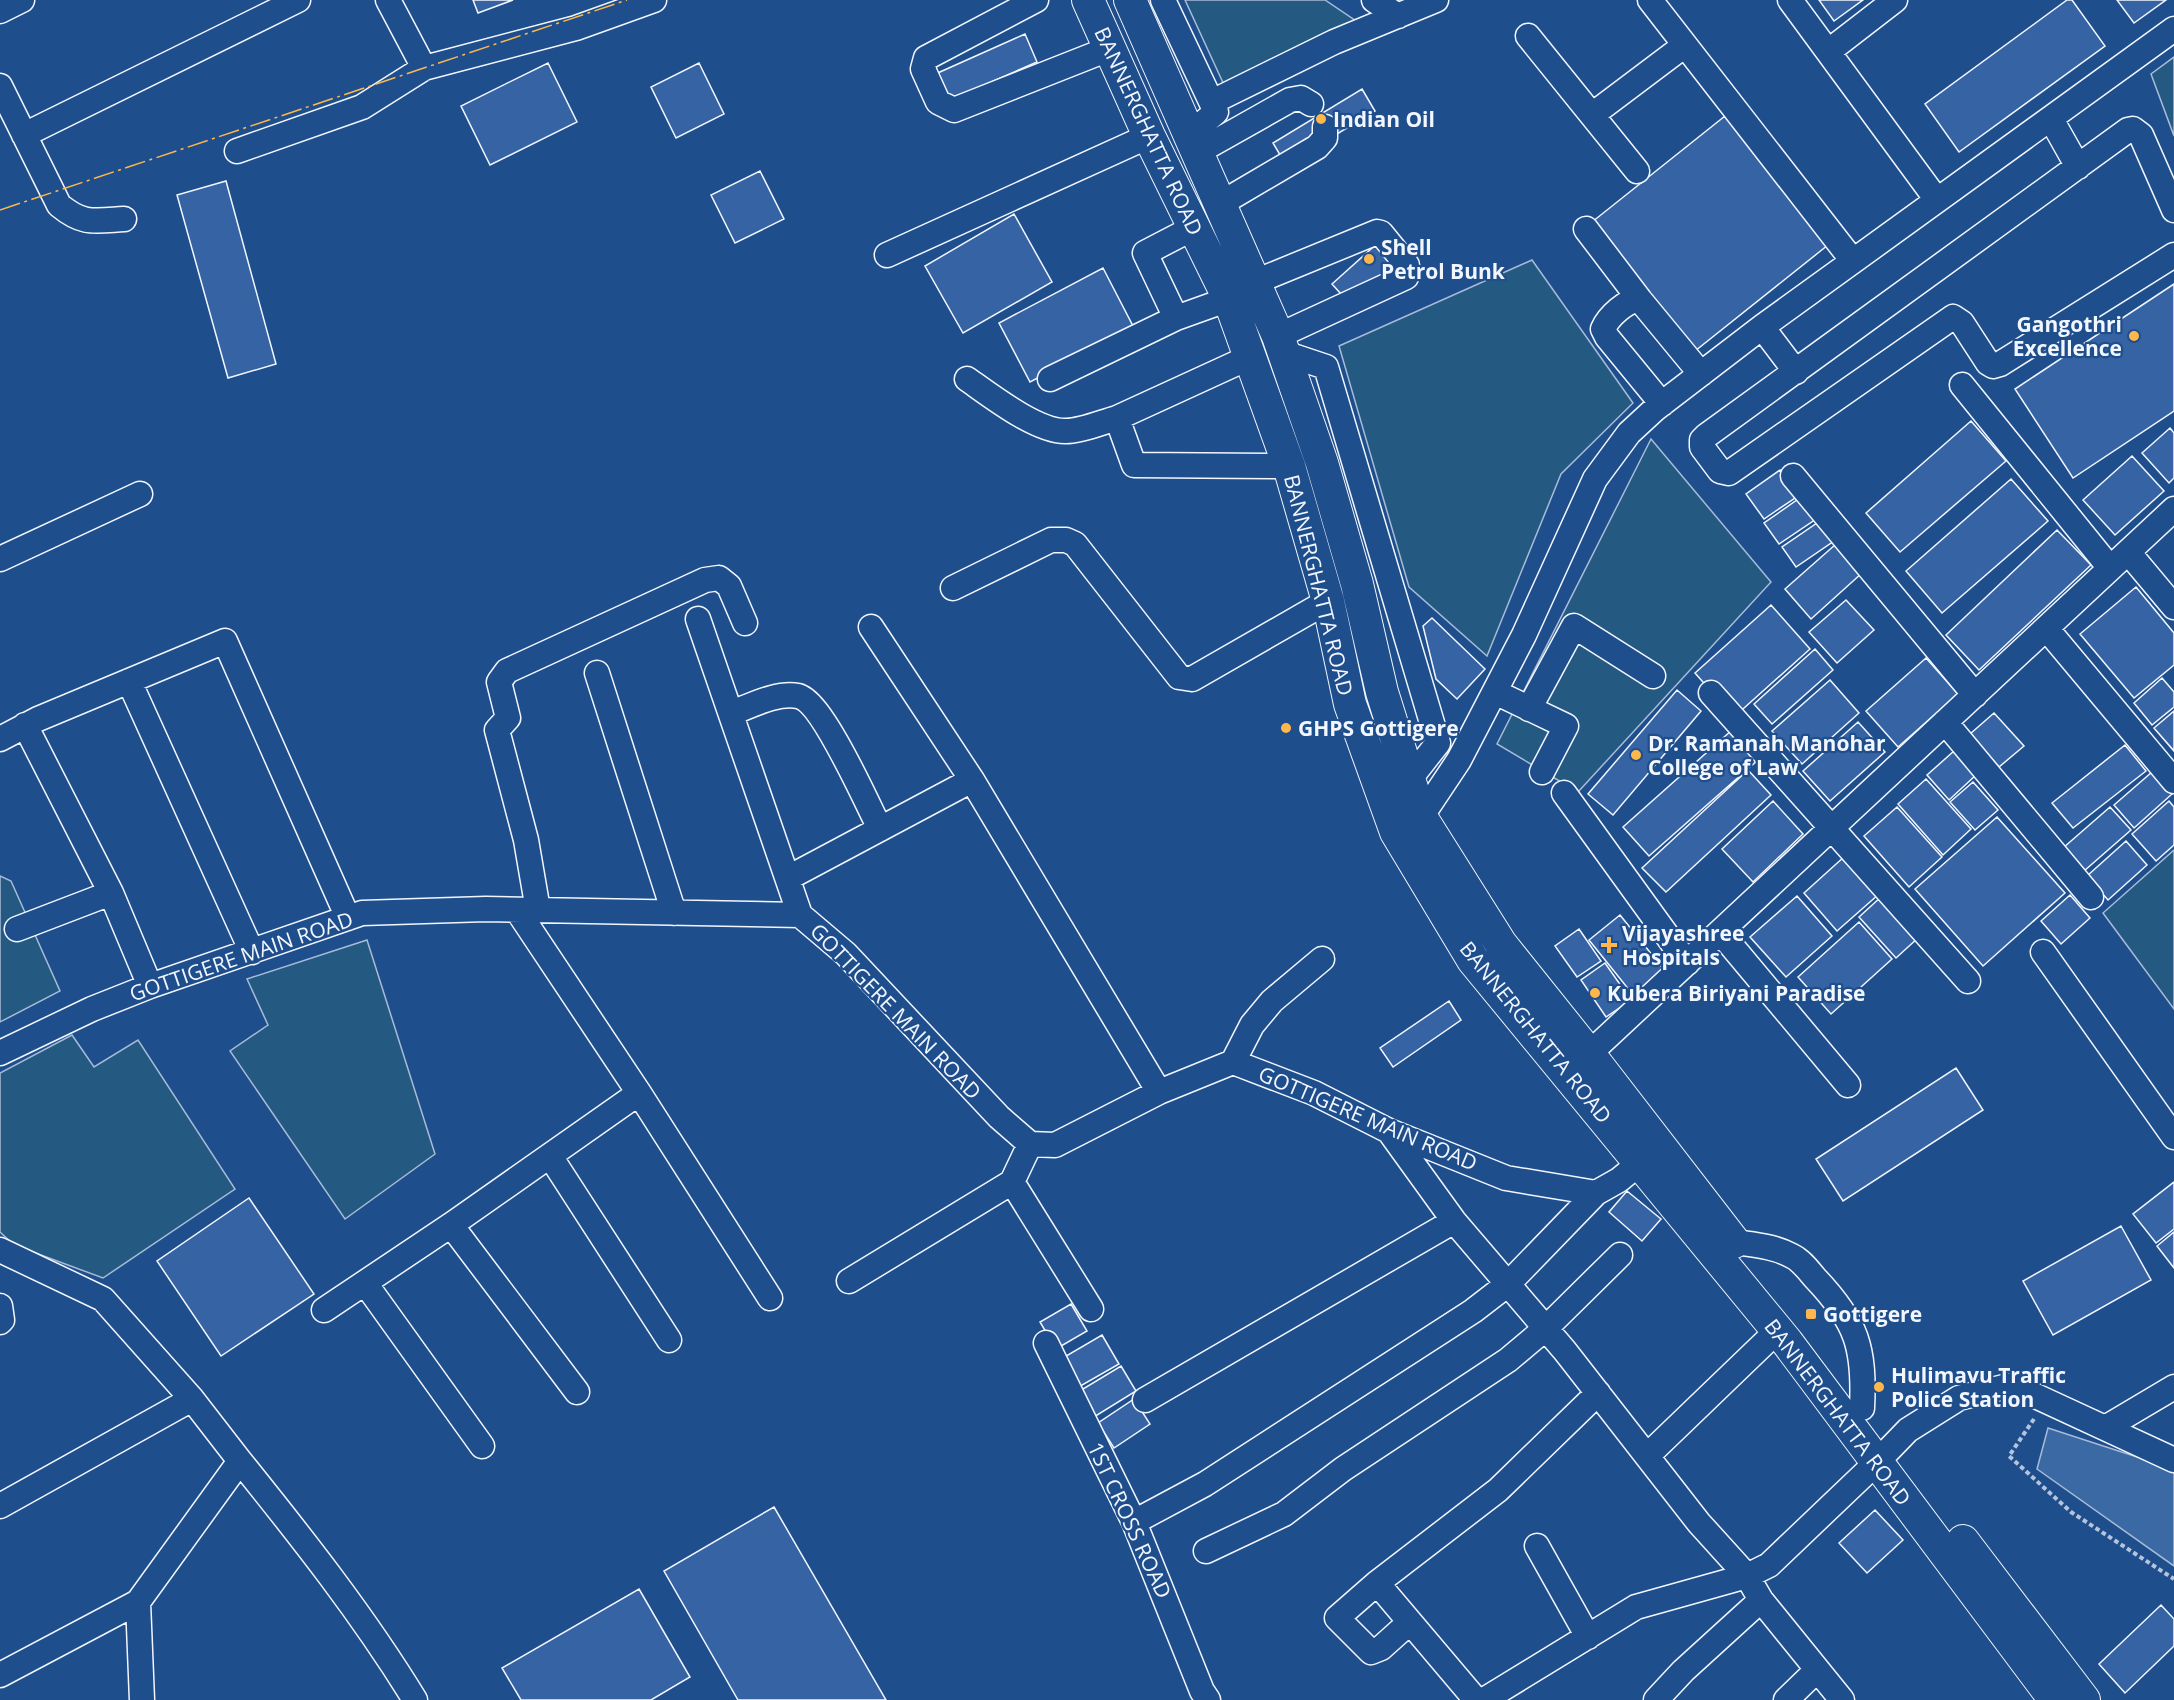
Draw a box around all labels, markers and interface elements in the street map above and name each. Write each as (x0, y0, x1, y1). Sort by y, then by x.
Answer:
street label: BANNERGHATTA ROAD (1088, 22, 1210, 240)
place label: Indian Oil (1333, 105, 1435, 133)
marker: Indian Oil (1314, 112, 1328, 126)
place label: Shell Petrol Bunk (1381, 233, 1506, 285)
marker: Shell Petrol Bunk (1362, 252, 1376, 266)
place label: Gangothri Excellence (2013, 310, 2122, 362)
marker: Gangothri Excellence (2127, 329, 2141, 343)
street label: BANNERGHATTA ROAD (1278, 472, 1360, 698)
place label: GHPS Gottigere (1298, 714, 1459, 742)
marker: GHPS Gottigere (1279, 721, 1293, 735)
place label: Dr. Ramanah Manohar College of Law (1648, 729, 1886, 781)
marker: Dr. Ramanah Manohar College of Law (1629, 748, 1643, 762)
street label: GOTTIGERE MAIN ROAD (125, 905, 357, 1007)
street label: GOTTIGERE MAIN ROAD (804, 917, 988, 1105)
place label: Vijayashree Hospitals (1622, 919, 1744, 971)
street label: BANNERGHATTA ROAD (1454, 935, 1618, 1129)
marker: Vijayashree Hospitals (1600, 936, 1618, 954)
place label: Kubera Biriyani Paradise (1607, 979, 1866, 1007)
marker: Kubera Biriyani Paradise (1588, 986, 1602, 1000)
street label: GOTTIGERE MAIN ROAD (1254, 1059, 1482, 1177)
place label: Gottigere (1823, 1300, 1922, 1328)
marker: Gottigere (1804, 1307, 1818, 1321)
street label: BANNERGHATTA ROAD (1759, 1313, 1917, 1511)
place label: Hulimavu Traffic Police Station (1891, 1361, 2066, 1413)
marker: Hulimavu Traffic Police Station (1872, 1380, 1886, 1394)
street label: 1ST CROSS ROAD (1082, 1437, 1178, 1603)

